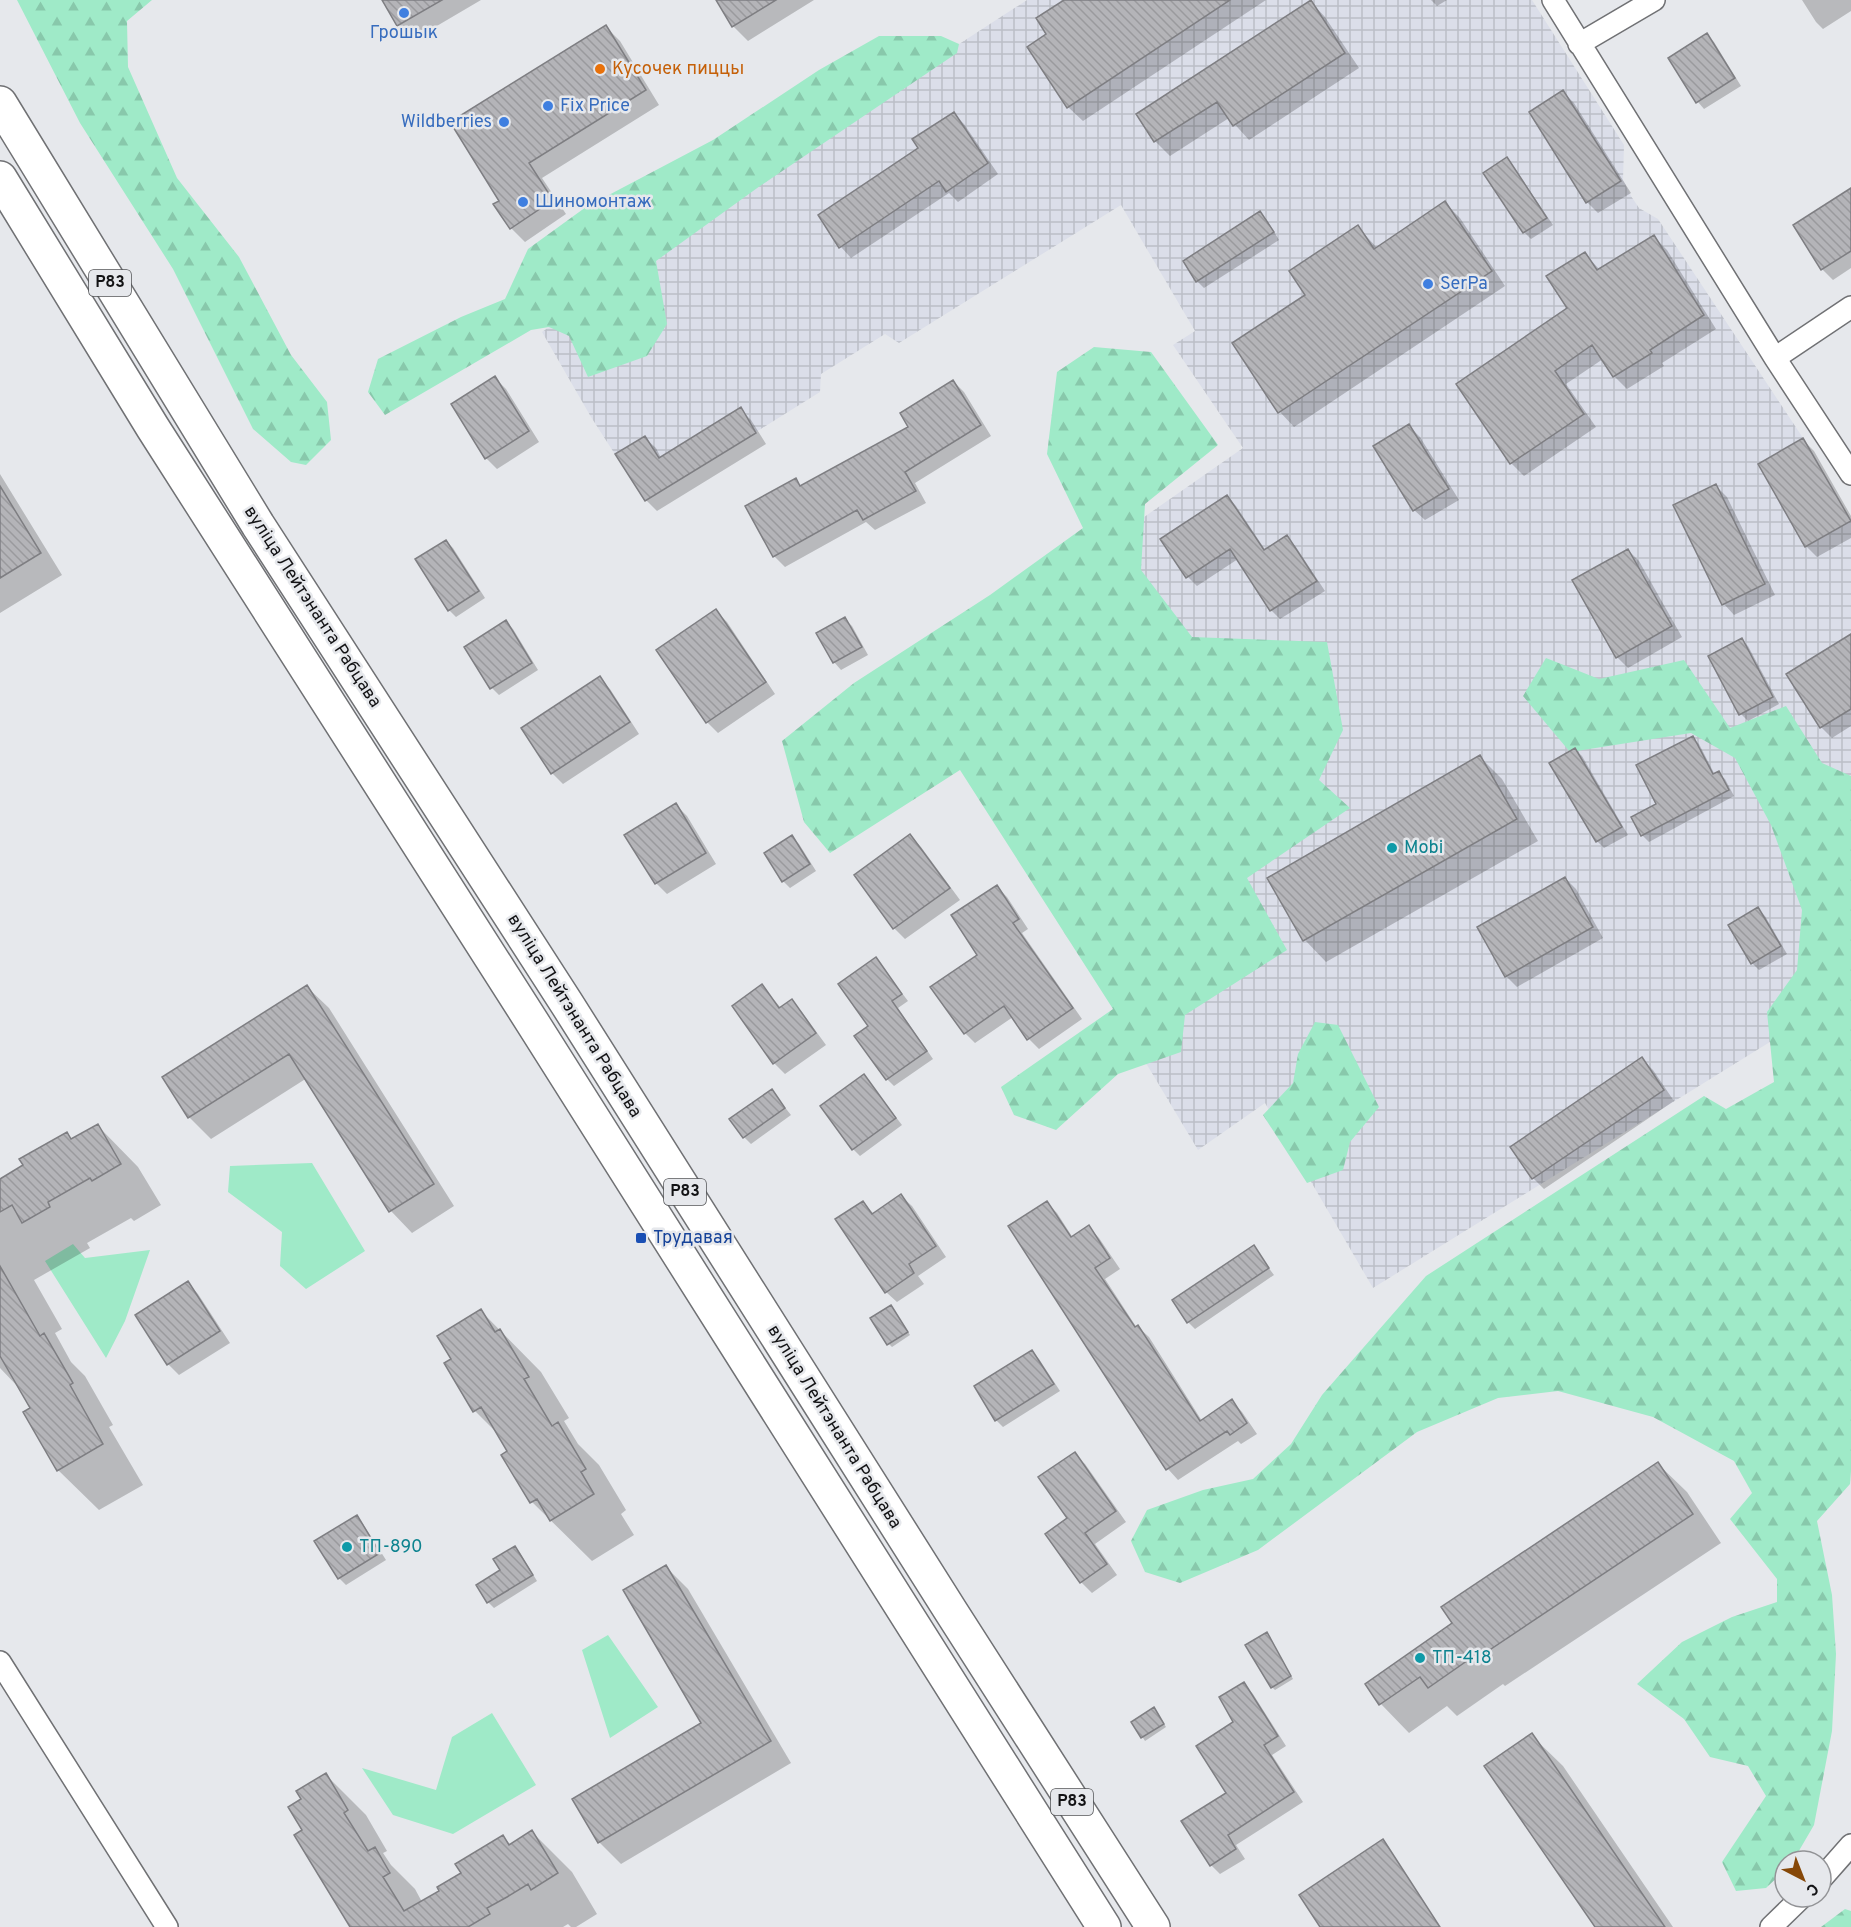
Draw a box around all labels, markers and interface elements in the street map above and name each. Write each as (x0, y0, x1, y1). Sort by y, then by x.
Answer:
marker: Грошык (397, 6, 411, 20)
place label: Грошык (370, 22, 438, 45)
place label: Кусочек пиццы (612, 58, 744, 81)
marker: Кусочек пиццы (593, 62, 607, 76)
place label: Fix Price (560, 95, 630, 118)
marker: Fix Price (541, 99, 555, 113)
place label: Wildberries (401, 111, 492, 134)
marker: Wildberries (497, 115, 511, 129)
place label: Шиномонтаж (535, 191, 652, 214)
marker: Шиномонтаж (516, 195, 530, 209)
road number: Р83 (89, 270, 131, 296)
place label: SerPa (1440, 273, 1488, 296)
marker: SerPa (1421, 277, 1435, 291)
street label: вуліца Лейтэнанта Рабцава (238, 502, 386, 712)
place label: Mobi (1404, 837, 1443, 860)
marker: Mobi (1385, 841, 1399, 855)
street label: вуліца Лейтэнанта Рабцава (502, 910, 646, 1122)
road number: Р83 (664, 1179, 706, 1205)
place label: Трудавая (653, 1227, 733, 1250)
marker: Трудавая (634, 1231, 648, 1245)
street label: вуліца Лейтэнанта Рабцава (762, 1321, 906, 1533)
place label: ТП-890 (359, 1536, 423, 1559)
marker: ТП-890 (340, 1540, 354, 1554)
place label: ТП-418 (1432, 1647, 1492, 1670)
marker: ТП-418 (1413, 1651, 1427, 1665)
road number: Р83 (1051, 1789, 1093, 1815)
north arrow (1773, 1849, 1833, 1909)
text: С (1801, 1878, 1822, 1900)

